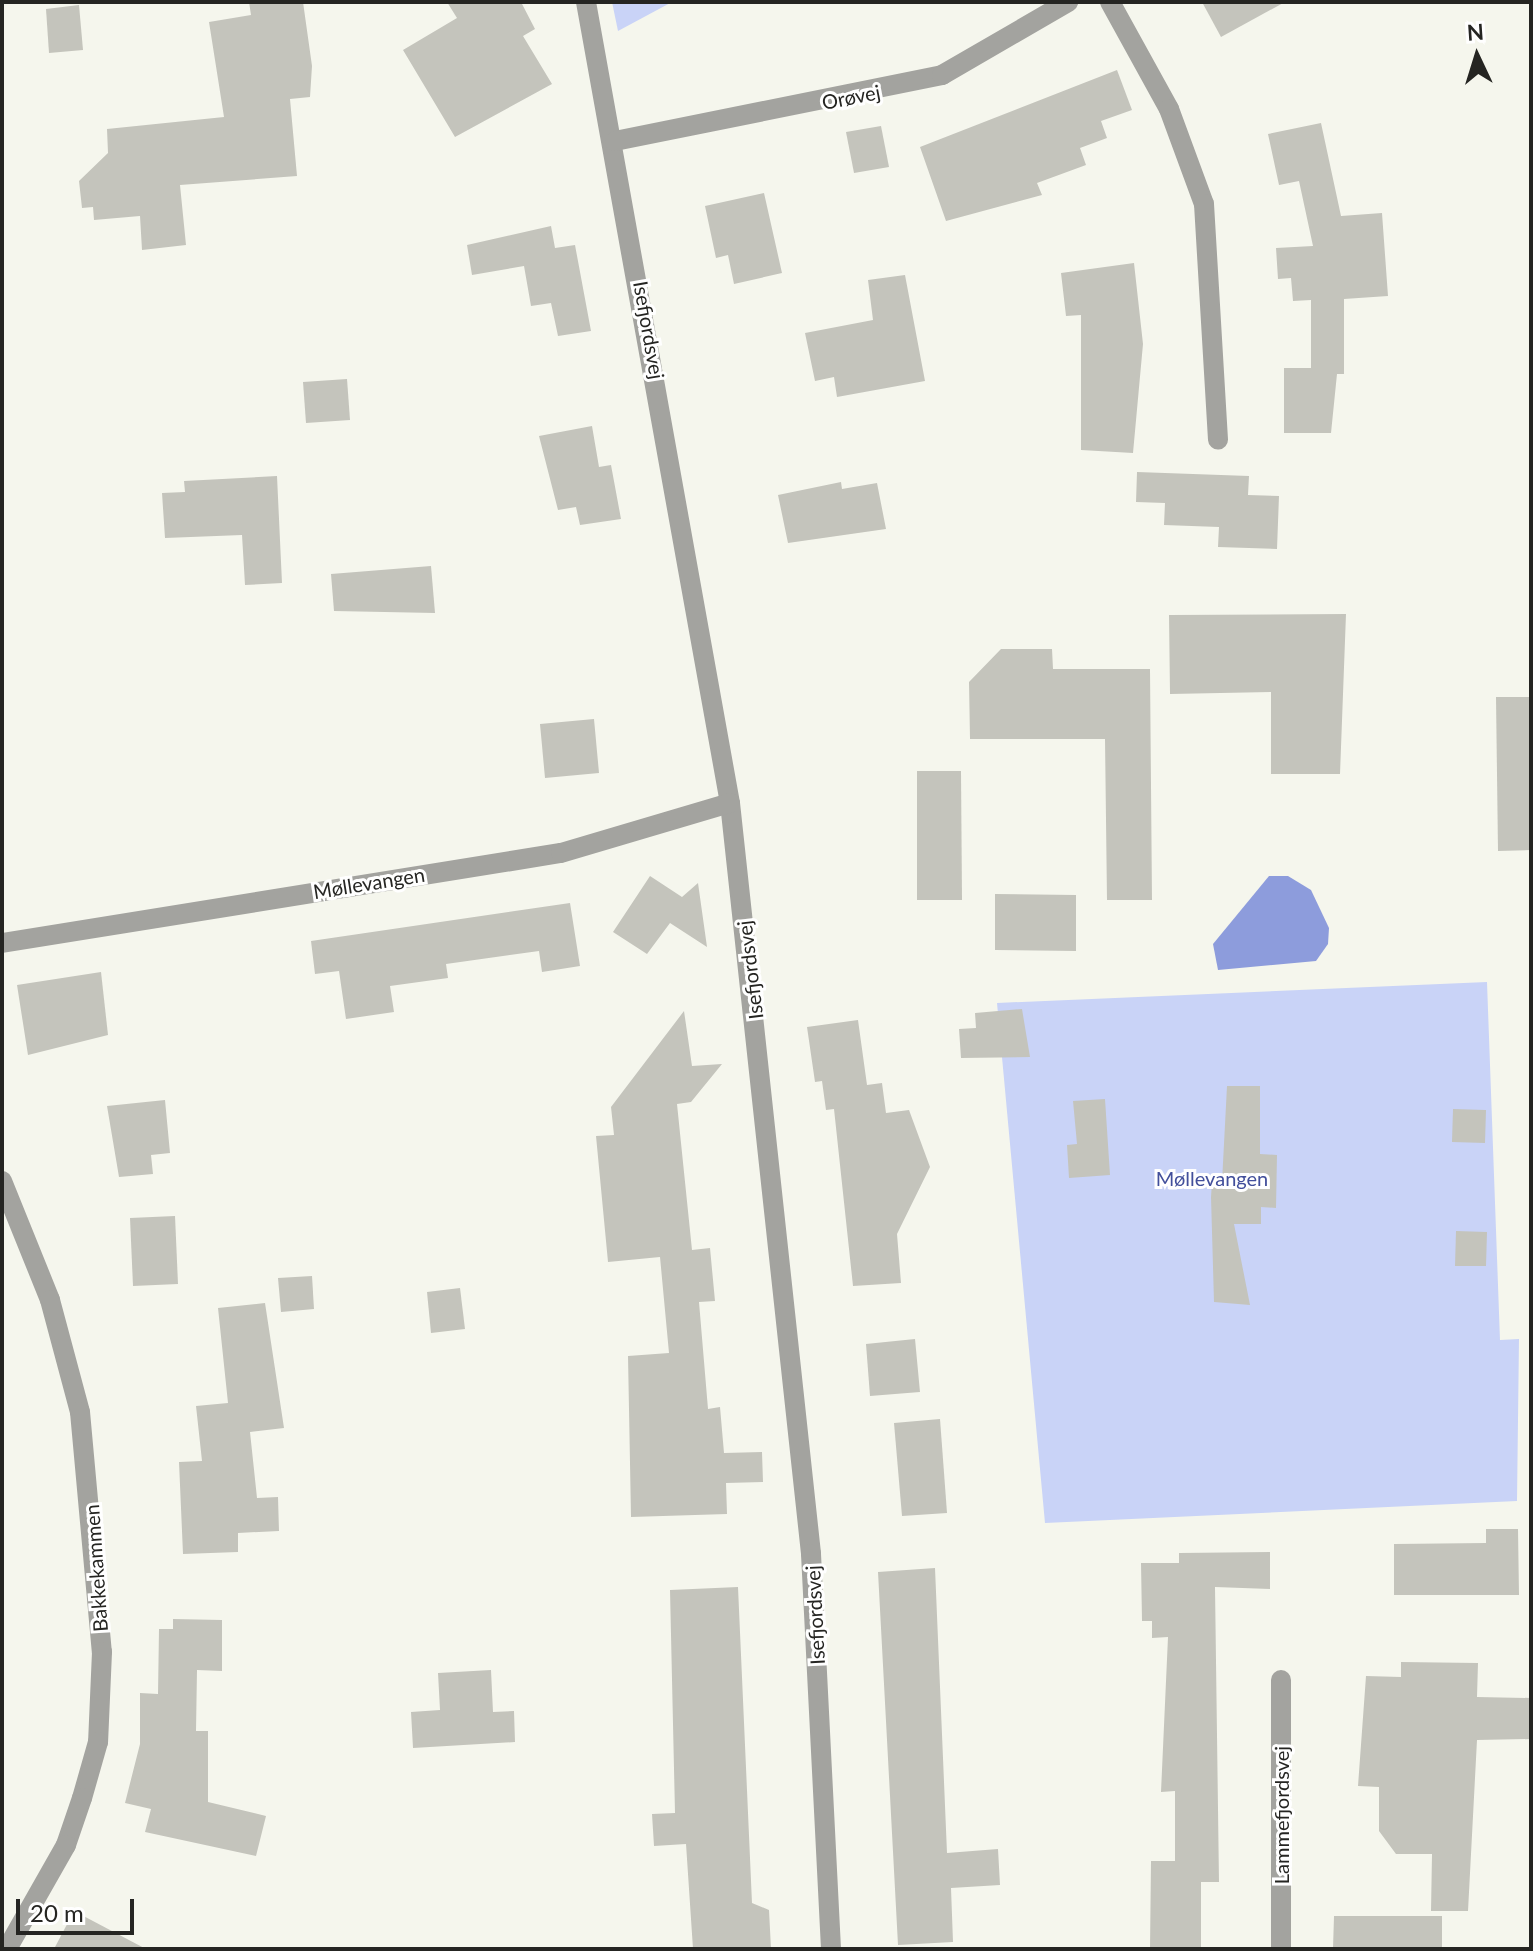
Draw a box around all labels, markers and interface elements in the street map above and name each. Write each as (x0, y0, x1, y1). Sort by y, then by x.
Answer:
north arrow (1437, 16, 1517, 96)
text: N (1466, 18, 1485, 46)
street label: Orøvej (820, 80, 882, 114)
street label: Isefjordsvej (629, 279, 669, 381)
street label: Møllevangen (312, 862, 426, 904)
street label: Isefjordsvej (732, 919, 768, 1021)
park label: Møllevangen (1156, 1166, 1268, 1190)
street label: Bakkekammen (80, 1503, 112, 1633)
street label: Isefjordsvej (800, 1565, 830, 1665)
street label: Lammefjordsvej (1269, 1746, 1293, 1884)
scale bar (20, 1883, 138, 1933)
text: 20 m (30, 1898, 84, 1927)

